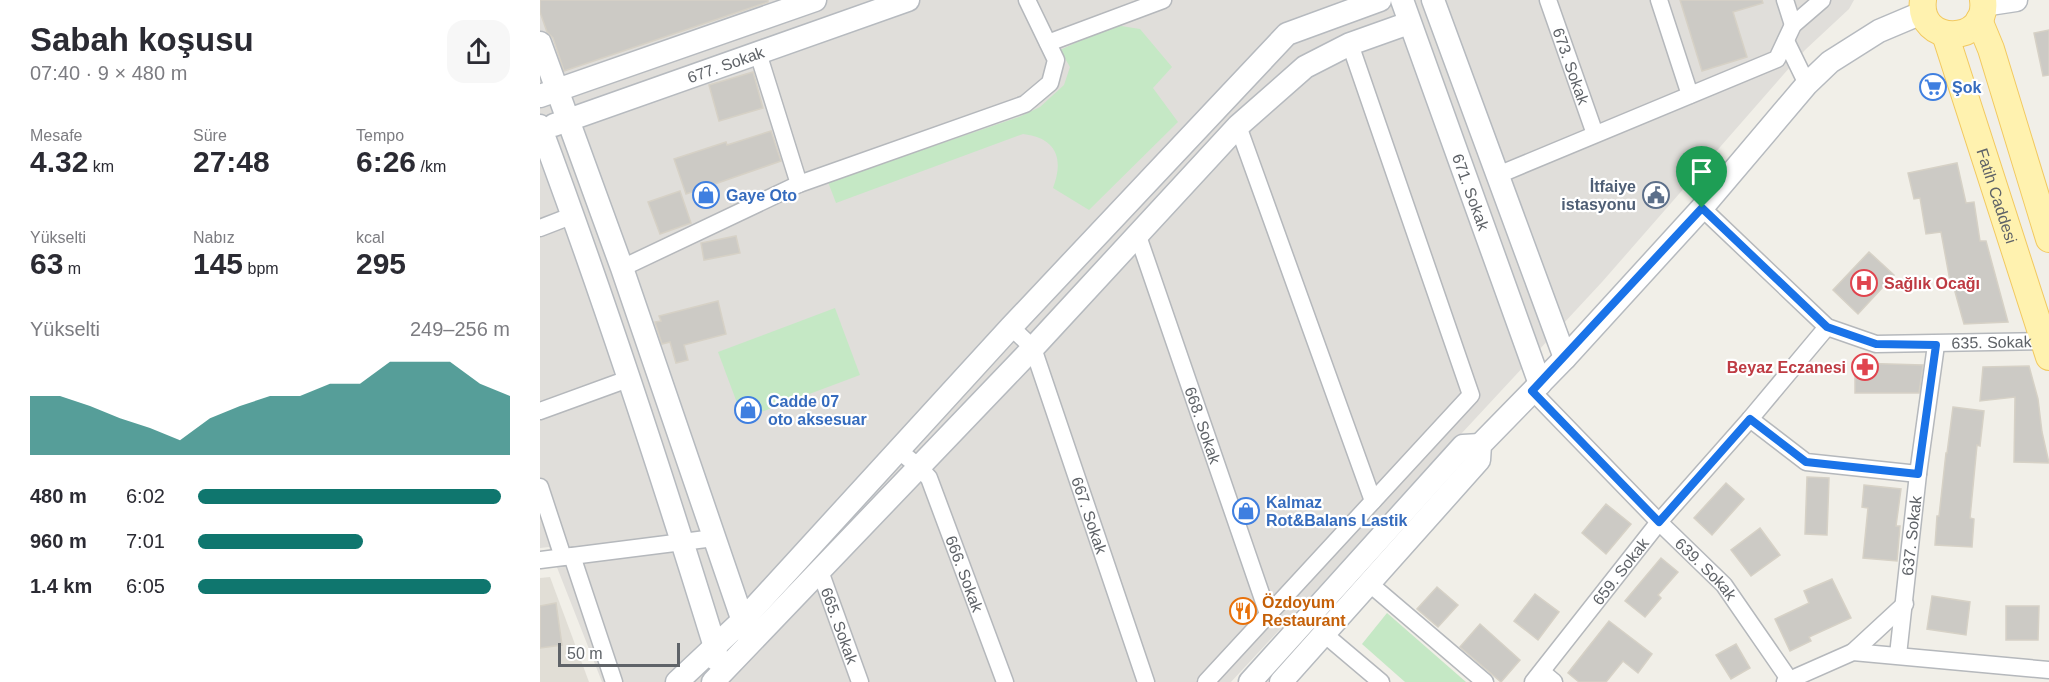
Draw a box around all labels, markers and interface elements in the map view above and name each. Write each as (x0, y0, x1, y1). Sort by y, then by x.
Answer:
button: share (447, 20, 510, 83)
text: Sabah koşusu (30, 21, 254, 58)
street label: 673. Sokak (1549, 26, 1592, 108)
street label: 677. Sokak (685, 43, 767, 86)
text: 07:40 · 9 × 480 m (30, 62, 187, 84)
supermarket icon: Şok (1918, 72, 1948, 102)
place label: Şok (1952, 79, 1981, 96)
text: Mesafe (30, 127, 82, 144)
text: Süre (193, 127, 227, 144)
text: Tempo (356, 127, 404, 144)
text: 4.32 (30, 145, 88, 178)
text: 27:48 (193, 145, 270, 178)
text: 6:26 (356, 145, 416, 178)
pin (1676, 146, 1727, 208)
street label: Fatih Caddesi (1973, 146, 2020, 246)
street label: 671. Sokak (1449, 152, 1492, 234)
icon: arrive (1685, 155, 1718, 188)
text: km (88, 158, 114, 175)
text: /km (416, 158, 446, 175)
place label: İtfaiye istasyonu (1561, 178, 1636, 213)
shop icon: Gaye Oto (691, 180, 721, 210)
public building icon: İtfaiye istasyonu (1641, 180, 1671, 210)
place label: Gaye Oto (726, 187, 797, 204)
text: Yükselti (30, 229, 86, 246)
text: Nabız (193, 229, 235, 246)
text: kcal (356, 229, 384, 246)
text: 63 (30, 247, 63, 280)
text: 145 (193, 247, 243, 280)
text: 295 (356, 247, 406, 280)
text: m (63, 260, 81, 277)
text: bpm (243, 260, 279, 277)
hospital icon: Sağlık Ocağı (1849, 268, 1879, 298)
place label: Sağlık Ocağı (1884, 275, 1980, 292)
text: Yükselti (30, 318, 100, 340)
text: 249–256 m (410, 318, 510, 340)
street label: 635. Sokak (1951, 333, 2033, 352)
pharmacy icon: Beyaz Eczanesi (1850, 352, 1880, 382)
place label: Beyaz Eczanesi (1727, 359, 1846, 376)
street label: 668. Sokak (1182, 385, 1224, 467)
place label: Cadde 07 oto aksesuar (768, 393, 867, 428)
shop icon: Cadde 07 oto aksesuar (733, 395, 763, 425)
street label: 667. Sokak (1068, 475, 1110, 557)
text: 480 m (30, 485, 87, 507)
text: 6:02 (126, 485, 165, 507)
place label: Kalmaz Rot&Balans Lastik (1266, 494, 1407, 529)
street label: 637. Sokak (1899, 494, 1925, 577)
shop icon: Kalmaz Rot&Balans Lastik (1231, 496, 1261, 526)
text: 960 m (30, 530, 87, 552)
text: 7:01 (126, 530, 165, 552)
street label: 666. Sokak (942, 533, 986, 615)
street label: 659. Sokak (1589, 534, 1653, 608)
street label: 639. Sokak (1672, 535, 1740, 604)
text: 1.4 km (30, 575, 92, 597)
text: 6:05 (126, 575, 165, 597)
street label: 665. Sokak (818, 585, 861, 667)
place label: Özdoyum Restaurant (1262, 593, 1346, 629)
restaurant icon: Özdoyum Restaurant (1228, 596, 1258, 626)
scale bar (558, 640, 680, 668)
text: 50 m (567, 645, 603, 662)

